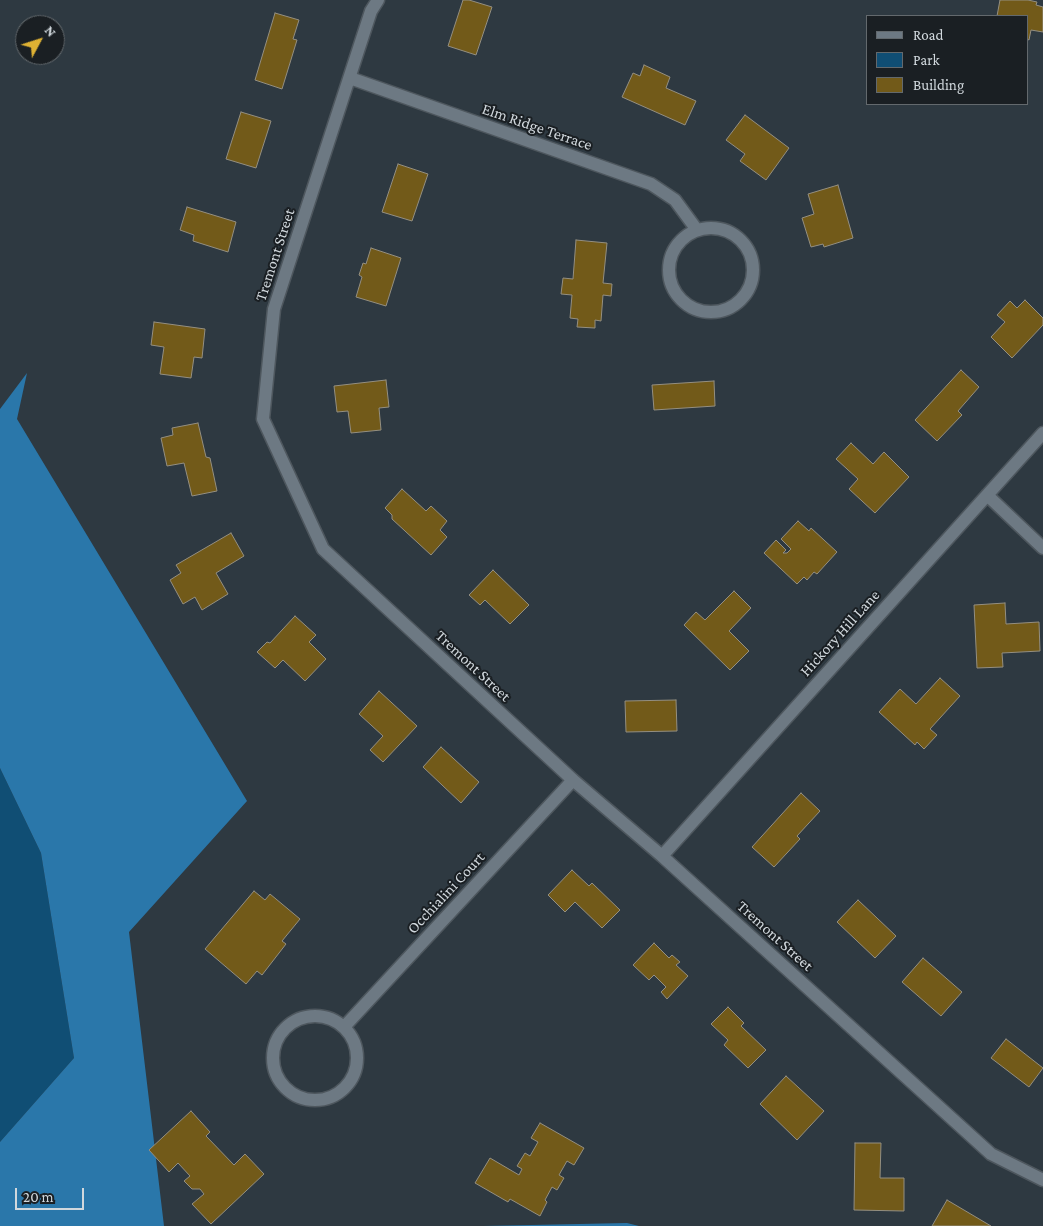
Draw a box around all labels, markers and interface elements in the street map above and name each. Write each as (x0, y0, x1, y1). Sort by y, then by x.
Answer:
north arrow (15, 15, 65, 65)
legend (866, 15, 1028, 105)
text: N (42, 22, 60, 40)
text: Road (913, 27, 943, 43)
text: Park (913, 52, 940, 68)
text: Building (913, 77, 964, 93)
street label: Elm Ridge Terrace (479, 99, 595, 155)
street label: Tremont Street (251, 206, 299, 304)
street label: Hickory Hill Lane (796, 586, 884, 680)
street label: Tremont Street (431, 626, 515, 706)
street label: Occhialini Court (403, 848, 489, 938)
street label: Tremont Street (733, 897, 817, 975)
scale bar (18, 1178, 86, 1210)
text: 20 m (23, 1189, 54, 1205)

